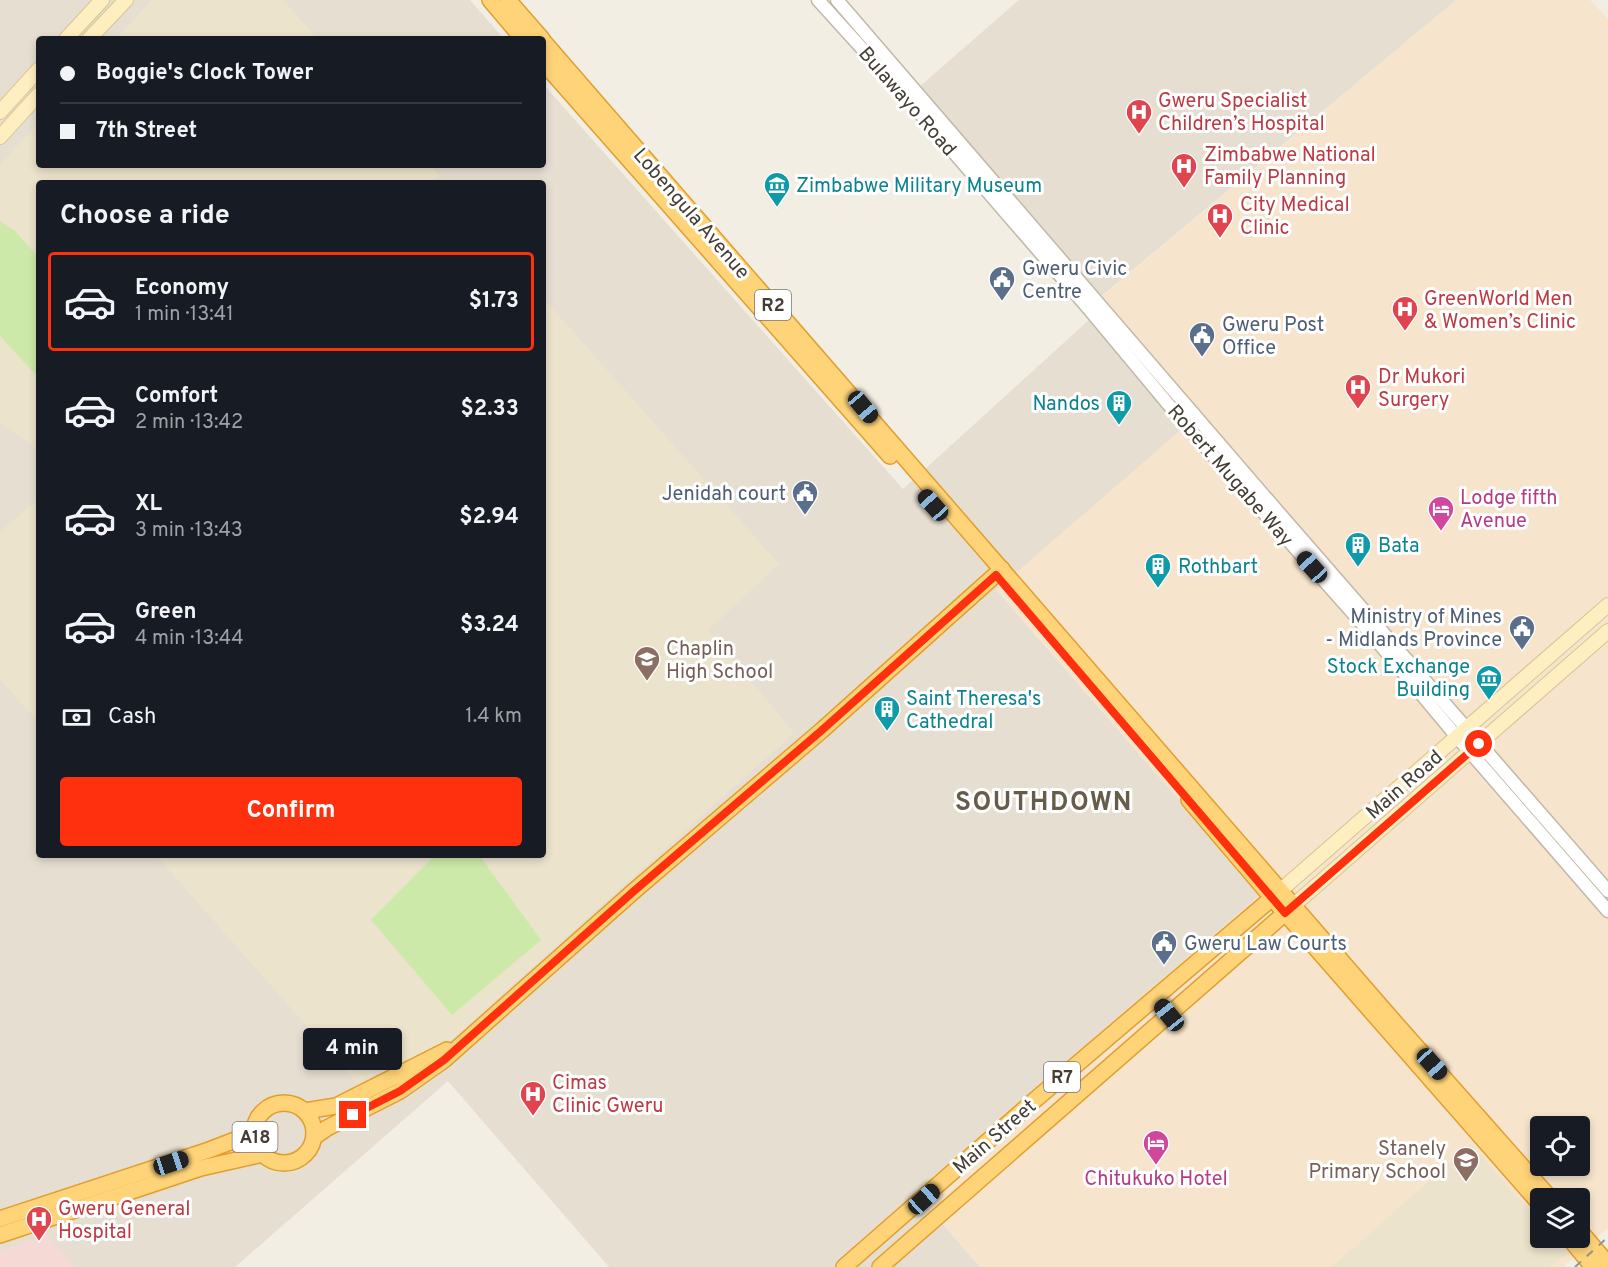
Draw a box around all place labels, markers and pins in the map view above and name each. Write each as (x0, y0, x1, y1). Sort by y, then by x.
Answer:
place label: Gweru Specialist Children’s Hospital (1158, 89, 1325, 138)
hospital icon: Gweru Specialist Children’s Hospital (1124, 97, 1154, 135)
place label: Zimbabwe National Family Planning (1204, 143, 1376, 192)
hospital icon: Zimbabwe National Family Planning (1169, 151, 1199, 189)
museum icon: Zimbabwe Military Museum (762, 170, 792, 208)
place label: Zimbabwe Military Museum (796, 174, 1042, 200)
place label: City Medical Clinic (1240, 193, 1350, 242)
hospital icon: City Medical Clinic (1205, 201, 1235, 239)
place label: Gweru Civic Centre (1022, 257, 1127, 306)
public building icon: Gweru Civic Centre (987, 264, 1017, 302)
place label: GreenWorld Men & Women’s Clinic (1424, 287, 1576, 336)
hospital icon: GreenWorld Men & Women’s Clinic (1390, 294, 1420, 332)
place label: Gweru Post Office (1222, 313, 1324, 362)
public building icon: Gweru Post Office (1187, 320, 1217, 358)
place label: Dr Mukori Surgery (1378, 365, 1465, 414)
hospital icon: Dr Mukori Surgery (1343, 372, 1373, 410)
building icon: Nandos (1104, 388, 1134, 426)
place label: Nandos (1033, 392, 1100, 418)
public building icon: Jenidah court (790, 478, 820, 516)
place label: Jenidah court (662, 482, 786, 508)
place label: Lodge fifth Avenue (1460, 486, 1558, 535)
hotel icon: Lodge fifth Avenue (1426, 494, 1456, 532)
building icon: Bata (1343, 530, 1373, 568)
place label: Bata (1378, 534, 1419, 560)
building icon: Rothbart (1143, 551, 1173, 589)
place label: Rothbart (1178, 555, 1258, 581)
place label: Ministry of Mines - Midlands Province (1325, 605, 1502, 654)
public building icon: Ministry of Mines - Midlands Province (1507, 613, 1537, 651)
place label: Chaplin High School (666, 637, 773, 686)
school or university icon: Chaplin High School (632, 644, 662, 682)
place label: Stock Exchange Building (1327, 655, 1470, 704)
museum icon: Stock Exchange Building (1474, 663, 1504, 701)
place label: Saint Theresa's Cathedral (906, 687, 1041, 736)
building icon: Saint Theresa's Cathedral (872, 694, 902, 732)
public building icon: Gweru Law Courts (1149, 928, 1179, 966)
place label: Gweru Law Courts (1184, 932, 1347, 958)
place label: Cimas Clinic Gweru (552, 1071, 664, 1120)
hospital icon: Cimas Clinic Gweru (518, 1079, 548, 1117)
hotel icon: Chitukuko Hotel (1141, 1128, 1171, 1166)
place label: Stanely Primary School (1309, 1137, 1446, 1186)
school or university icon: Stanely Primary School (1451, 1145, 1481, 1183)
place label: Chitukuko Hotel (1084, 1167, 1228, 1193)
place label: Gweru General Hospital (58, 1197, 190, 1246)
hospital icon: Gweru General Hospital (24, 1204, 54, 1242)

